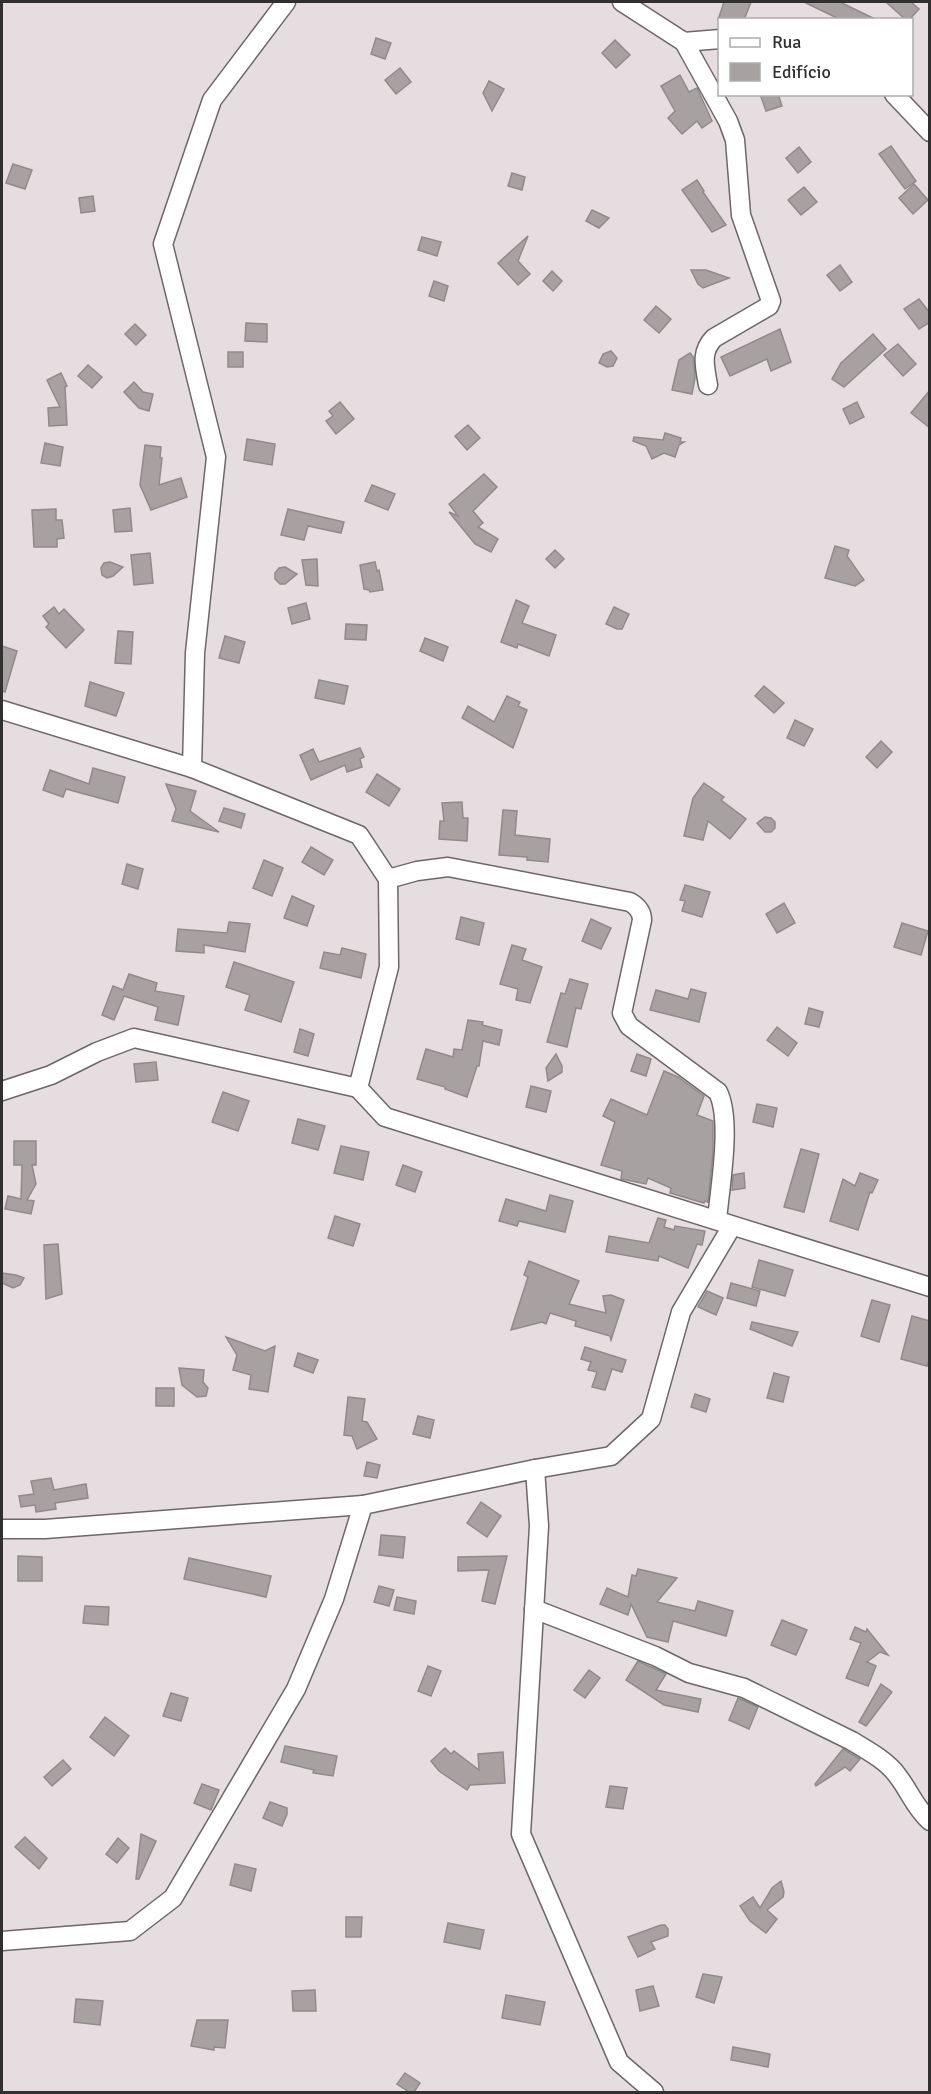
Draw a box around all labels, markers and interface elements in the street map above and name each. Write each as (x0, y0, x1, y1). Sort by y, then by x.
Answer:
legend (718, 18, 913, 96)
text: Rua (772, 31, 801, 53)
text: Edifício (772, 61, 831, 83)

